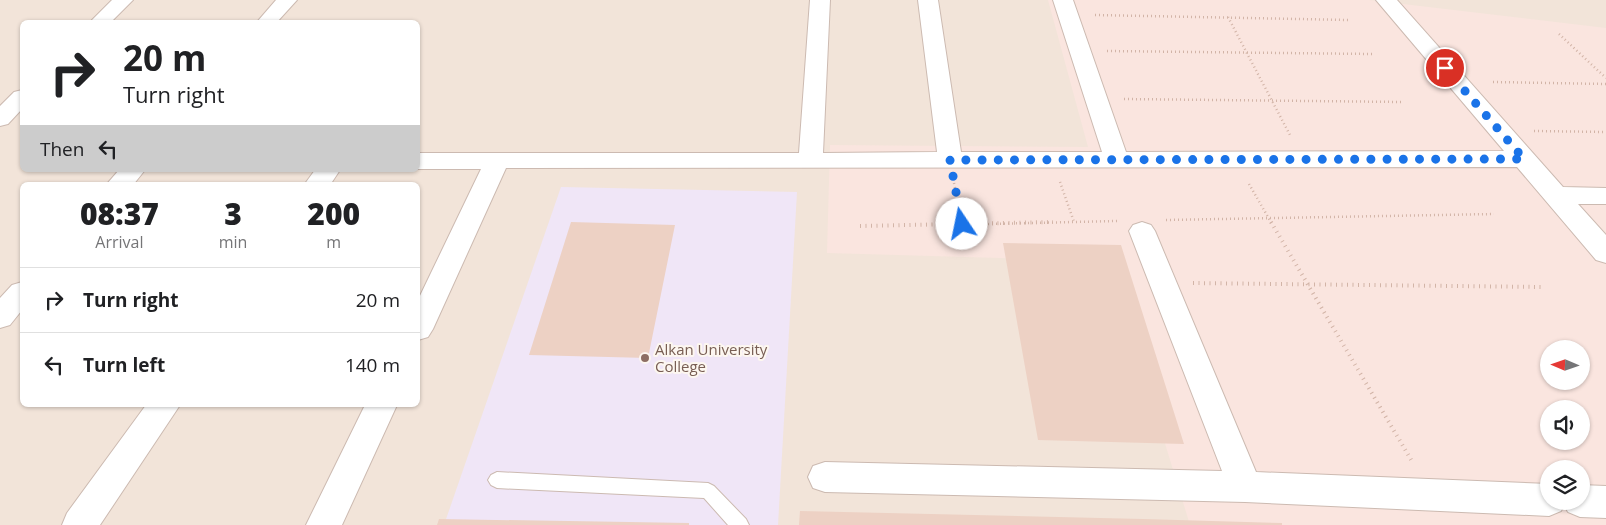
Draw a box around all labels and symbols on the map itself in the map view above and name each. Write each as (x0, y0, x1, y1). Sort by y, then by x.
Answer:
pin (1424, 47, 1466, 89)
position arrow (935, 197, 987, 249)
place label: Alkan University College (655, 339, 768, 376)
north arrow (1540, 340, 1590, 390)
marker: Alkan University College (639, 352, 651, 364)

